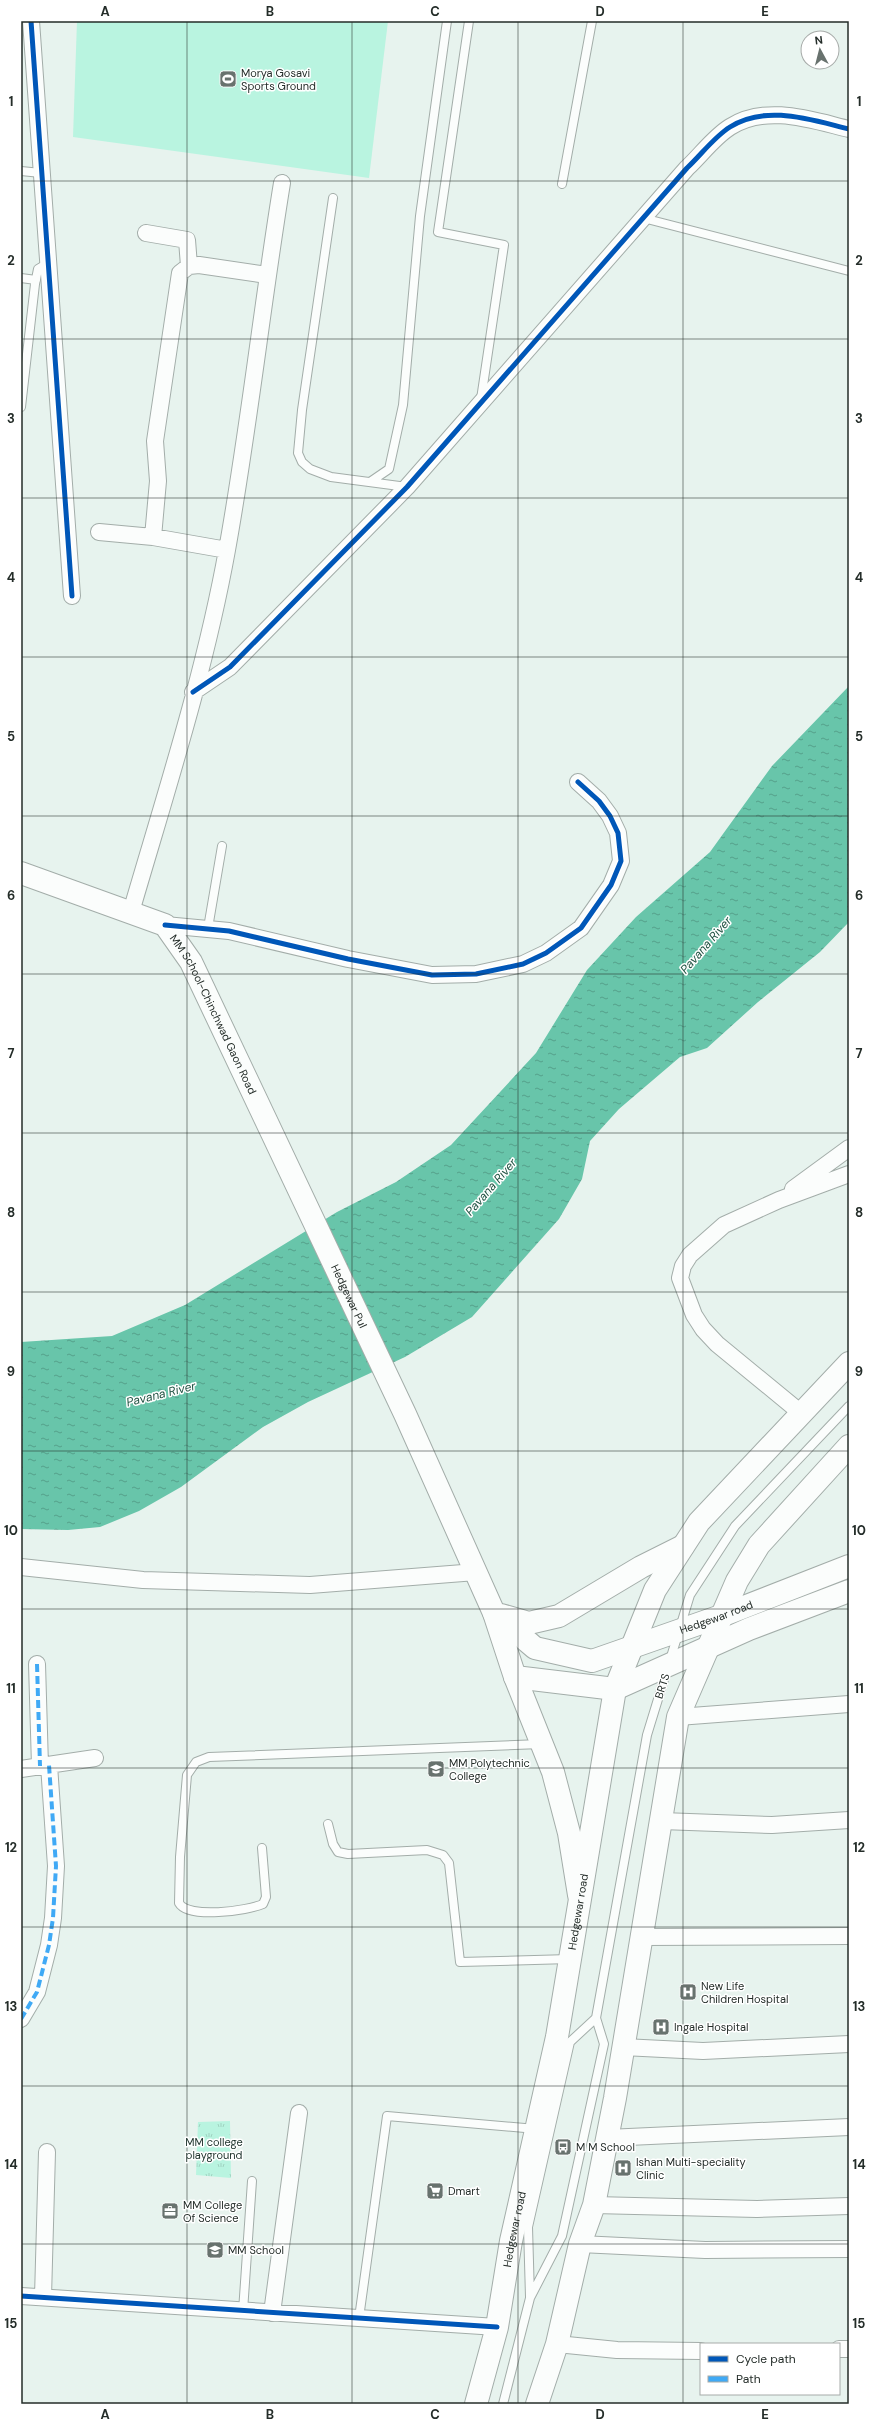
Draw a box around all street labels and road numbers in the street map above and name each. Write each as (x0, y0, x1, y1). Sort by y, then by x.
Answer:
street label: MM School-Chinchwad Gaon Road (167, 932, 260, 1097)
street label: Hedgewar Pul (328, 1262, 370, 1330)
street label: Hedgewar road (678, 1597, 755, 1637)
street label: BRTS (652, 1672, 672, 1700)
street label: Hedgewar road (565, 1873, 591, 1951)
street label: Hedgewar road (500, 2190, 529, 2268)

